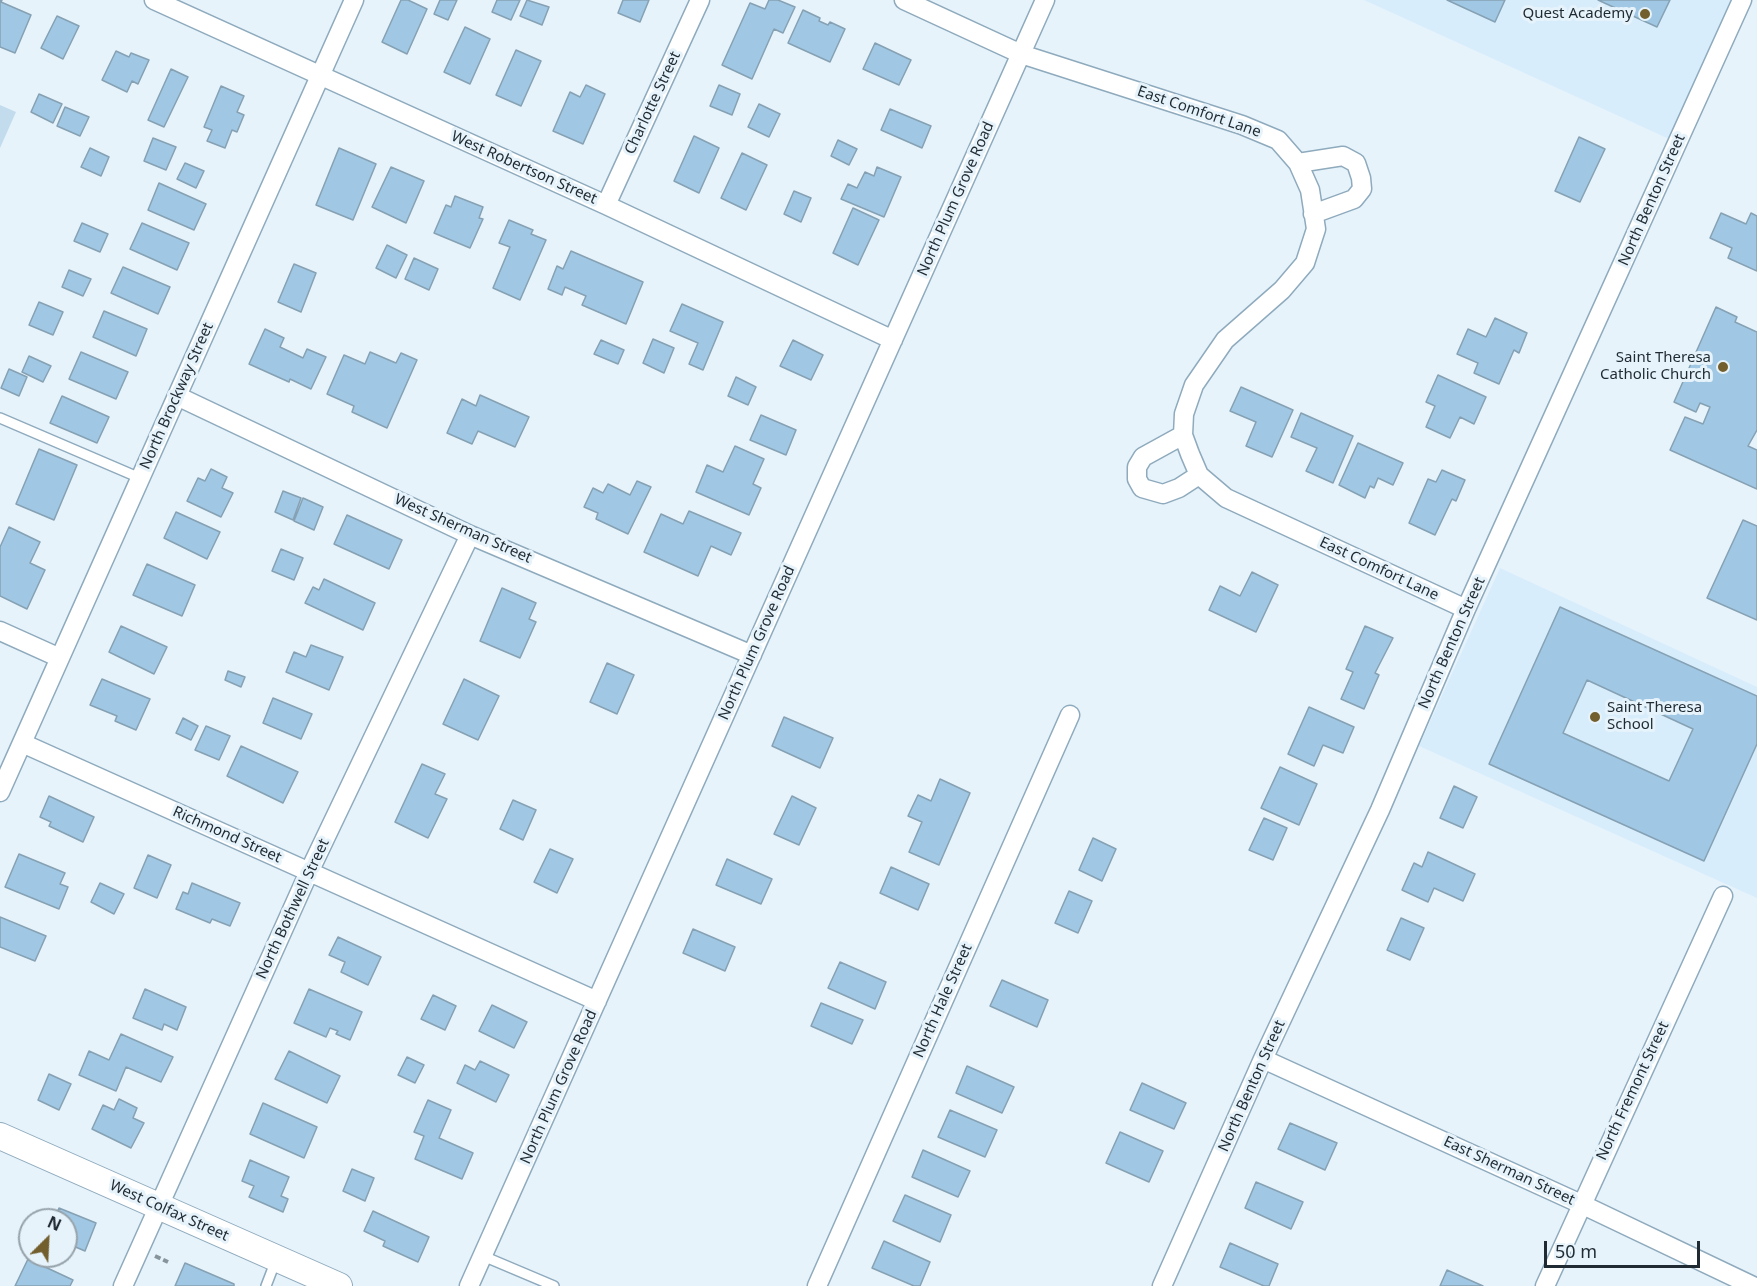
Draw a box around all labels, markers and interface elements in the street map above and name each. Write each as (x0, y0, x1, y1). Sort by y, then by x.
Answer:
place label: Quest Academy (1522, 5, 1633, 23)
marker: Quest Academy (1638, 7, 1652, 21)
street label: Charlotte Street (621, 49, 685, 157)
street label: East Comfort Lane (1135, 82, 1263, 142)
street label: North Plum Grove Road (914, 119, 998, 279)
street label: West Robertson Street (448, 128, 600, 208)
street label: North Benton Street (1615, 131, 1689, 269)
street label: North Brockway Street (136, 320, 218, 472)
place label: Saint Theresa Catholic Church (1600, 349, 1711, 384)
marker: Saint Theresa Catholic Church (1716, 360, 1730, 374)
street label: West Sherman Street (392, 491, 534, 567)
street label: East Comfort Lane (1316, 533, 1442, 605)
street label: North Plum Grove Road (715, 563, 799, 723)
street label: North Benton Street (1415, 574, 1489, 712)
place label: Saint Theresa School (1607, 699, 1702, 734)
marker: Saint Theresa School (1588, 710, 1602, 724)
street label: Richmond Street (170, 803, 284, 867)
street label: North Bothwell Street (253, 836, 333, 982)
street label: North Hale Street (910, 941, 976, 1061)
street label: North Plum Grove Road (517, 1007, 601, 1167)
street label: North Benton Street (1215, 1017, 1289, 1155)
street label: North Fremont Street (1593, 1019, 1673, 1163)
street label: East Sherman Street (1440, 1133, 1578, 1209)
street label: West Colfax Street (107, 1177, 231, 1245)
north arrow (18, 1208, 78, 1268)
text: N (44, 1211, 65, 1236)
scale bar (1547, 1229, 1703, 1267)
text: 50 m (1555, 1239, 1597, 1263)

